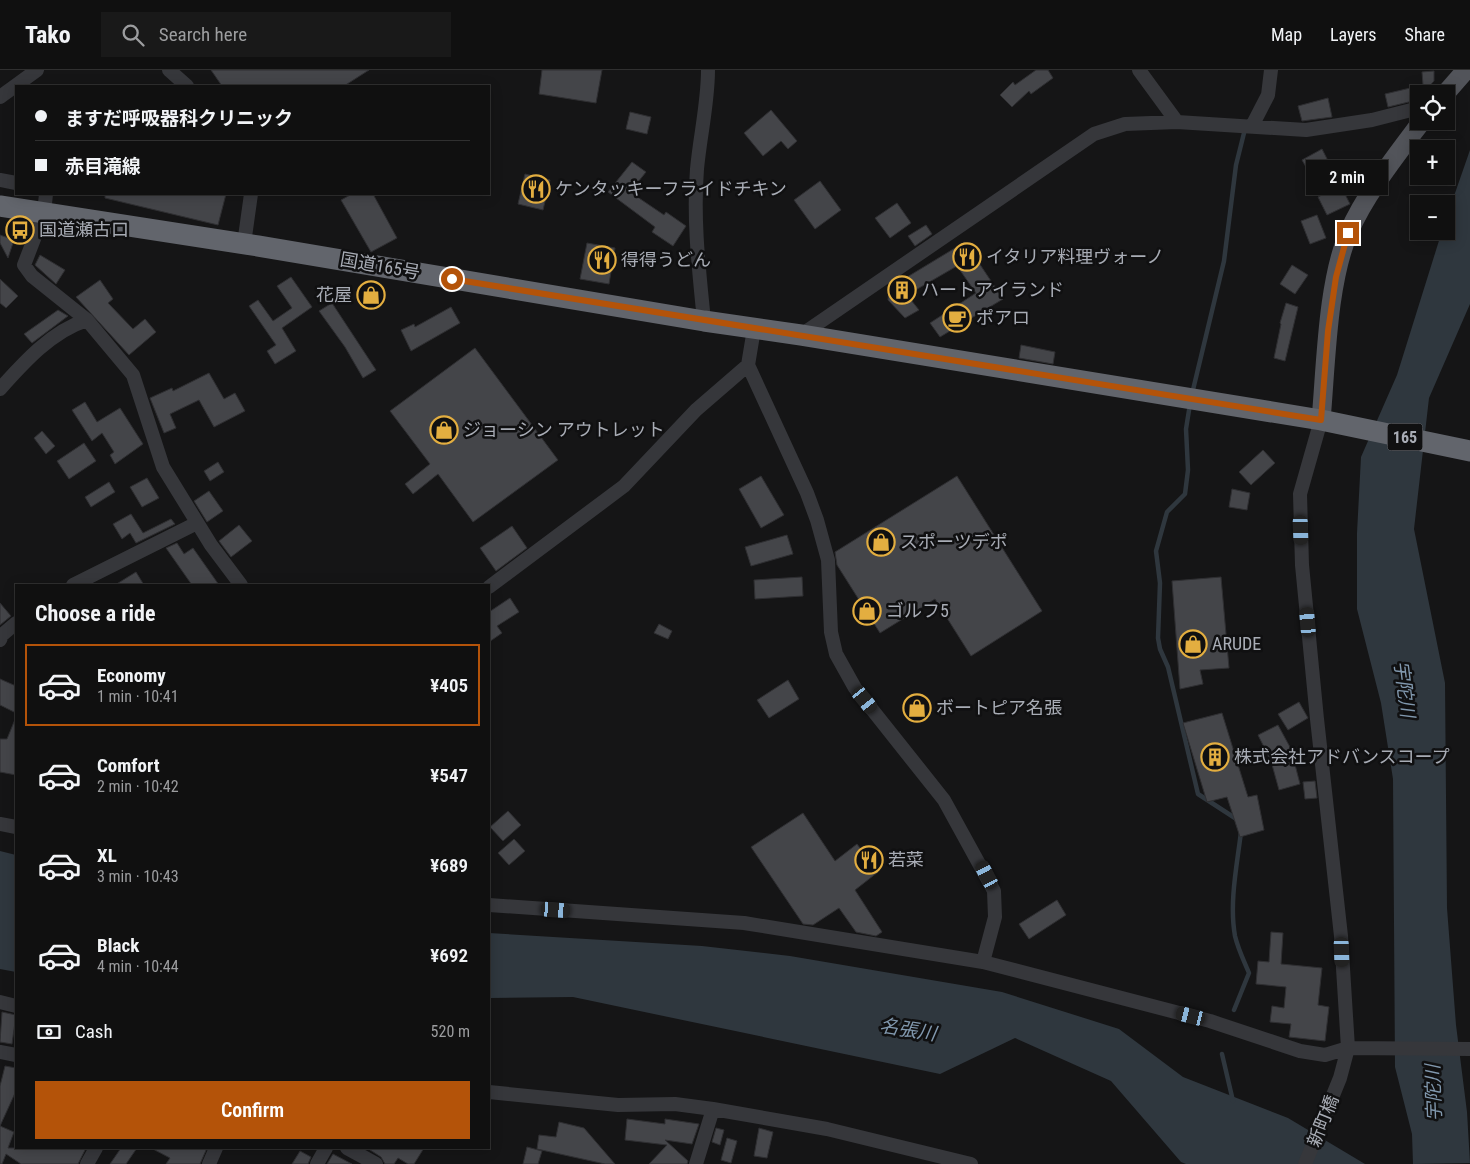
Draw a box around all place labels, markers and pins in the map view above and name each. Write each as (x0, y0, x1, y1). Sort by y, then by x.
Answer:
restaurant icon: ケンタッキーフライドチキン (521, 174, 551, 204)
place label: ケンタッキーフライドチキン (555, 178, 787, 199)
bus stop icon: 国道瀬古口 (5, 215, 35, 245)
place label: 国道瀬古口 (39, 219, 129, 240)
restaurant icon: イタリア料理ヴォーノ (952, 242, 982, 272)
restaurant icon: 得得うどん (587, 245, 617, 275)
place label: イタリア料理ヴォーノ (986, 246, 1164, 267)
place label: 得得うどん (621, 249, 711, 270)
building icon: ハートアイランド (887, 275, 917, 305)
place label: ハートアイランド (921, 279, 1064, 300)
shop icon: 花屋 (356, 280, 386, 310)
place label: 花屋 (316, 284, 352, 305)
cafe icon: ポアロ (942, 303, 972, 333)
place label: ポアロ (976, 307, 1030, 328)
shop icon: ジョーシン アウトレット (429, 415, 459, 445)
place label: ジョーシン アウトレット (463, 419, 665, 440)
shop icon: スポーツデポ (866, 527, 896, 557)
place label: スポーツデポ (900, 531, 1008, 552)
shop icon: ゴルフ5 (852, 596, 882, 626)
place label: ゴルフ5 (886, 600, 949, 621)
shop icon: ARUDE (1178, 629, 1208, 659)
place label: ARUDE (1212, 633, 1261, 654)
shop icon: ボートピア名張 (902, 693, 932, 723)
place label: ボートピア名張 (936, 697, 1062, 718)
building icon: 株式会社アドバンスコープ (1200, 742, 1230, 772)
place label: 株式会社アドバンスコープ (1234, 746, 1449, 767)
restaurant icon: 若菜 (854, 845, 884, 875)
place label: 若菜 (888, 849, 924, 870)

